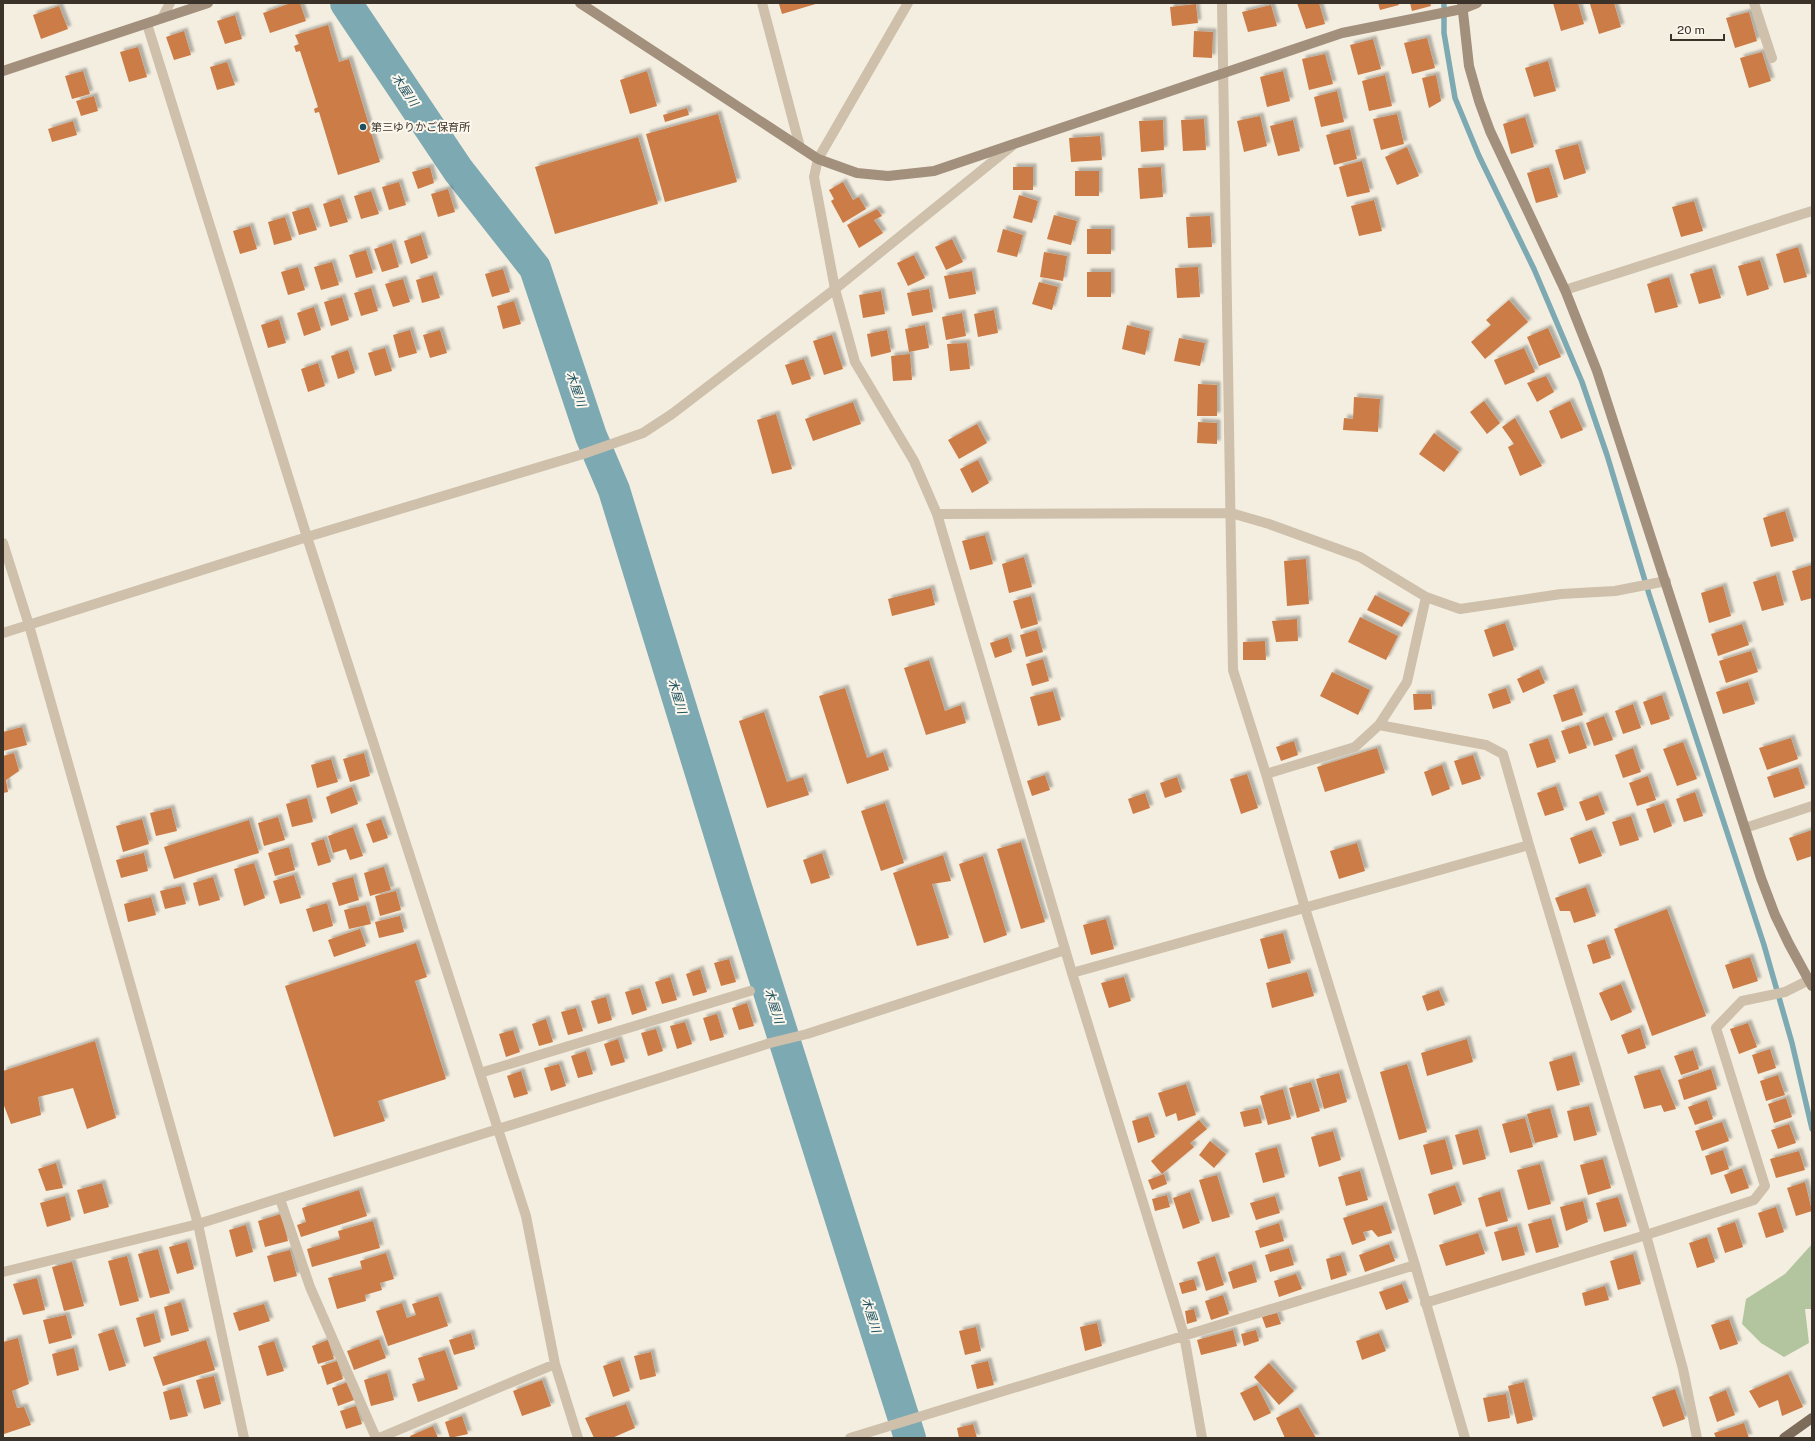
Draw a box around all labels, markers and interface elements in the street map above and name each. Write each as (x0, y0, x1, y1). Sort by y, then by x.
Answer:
scale bar (1671, 16, 1724, 42)
text: 20 m (1677, 23, 1705, 37)
water label: 木屋川 (389, 71, 422, 110)
place label: 第三ゆりかご保育所 (371, 121, 471, 133)
marker: 第三ゆりかご保育所 (358, 122, 368, 132)
water label: 木屋川 (564, 370, 589, 410)
water label: 木屋川 (665, 677, 690, 717)
water label: 木屋川 (762, 987, 787, 1027)
water label: 木屋川 (859, 1296, 884, 1336)

